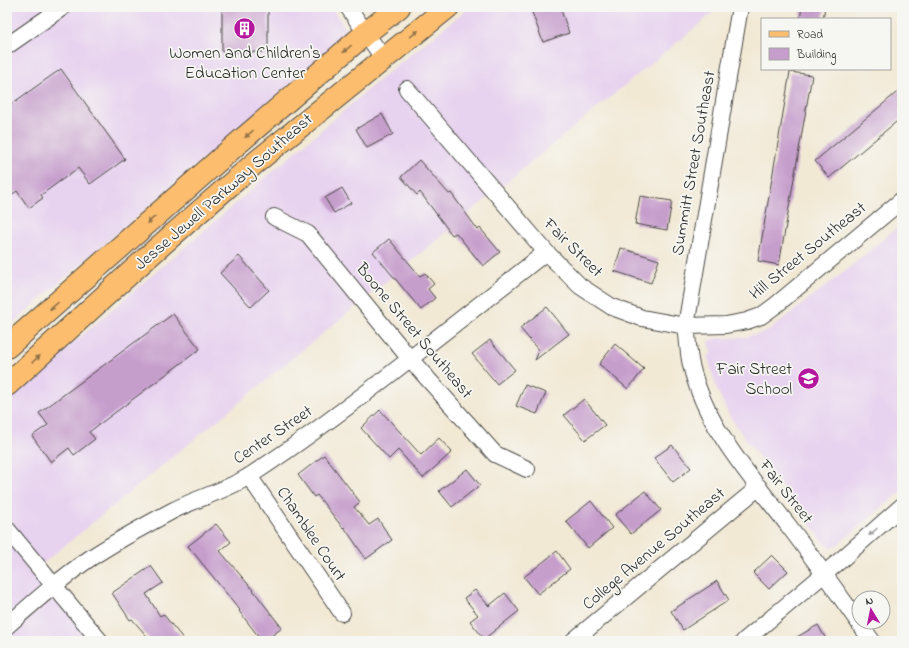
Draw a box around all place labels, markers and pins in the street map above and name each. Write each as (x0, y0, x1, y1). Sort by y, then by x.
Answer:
building icon: Women and Children's Education Center (232, 16, 258, 42)
place label: Women and Children's Education Center (169, 41, 321, 86)
place label: Fair Street School (715, 357, 792, 402)
school or university icon: Fair Street School (795, 366, 821, 392)

